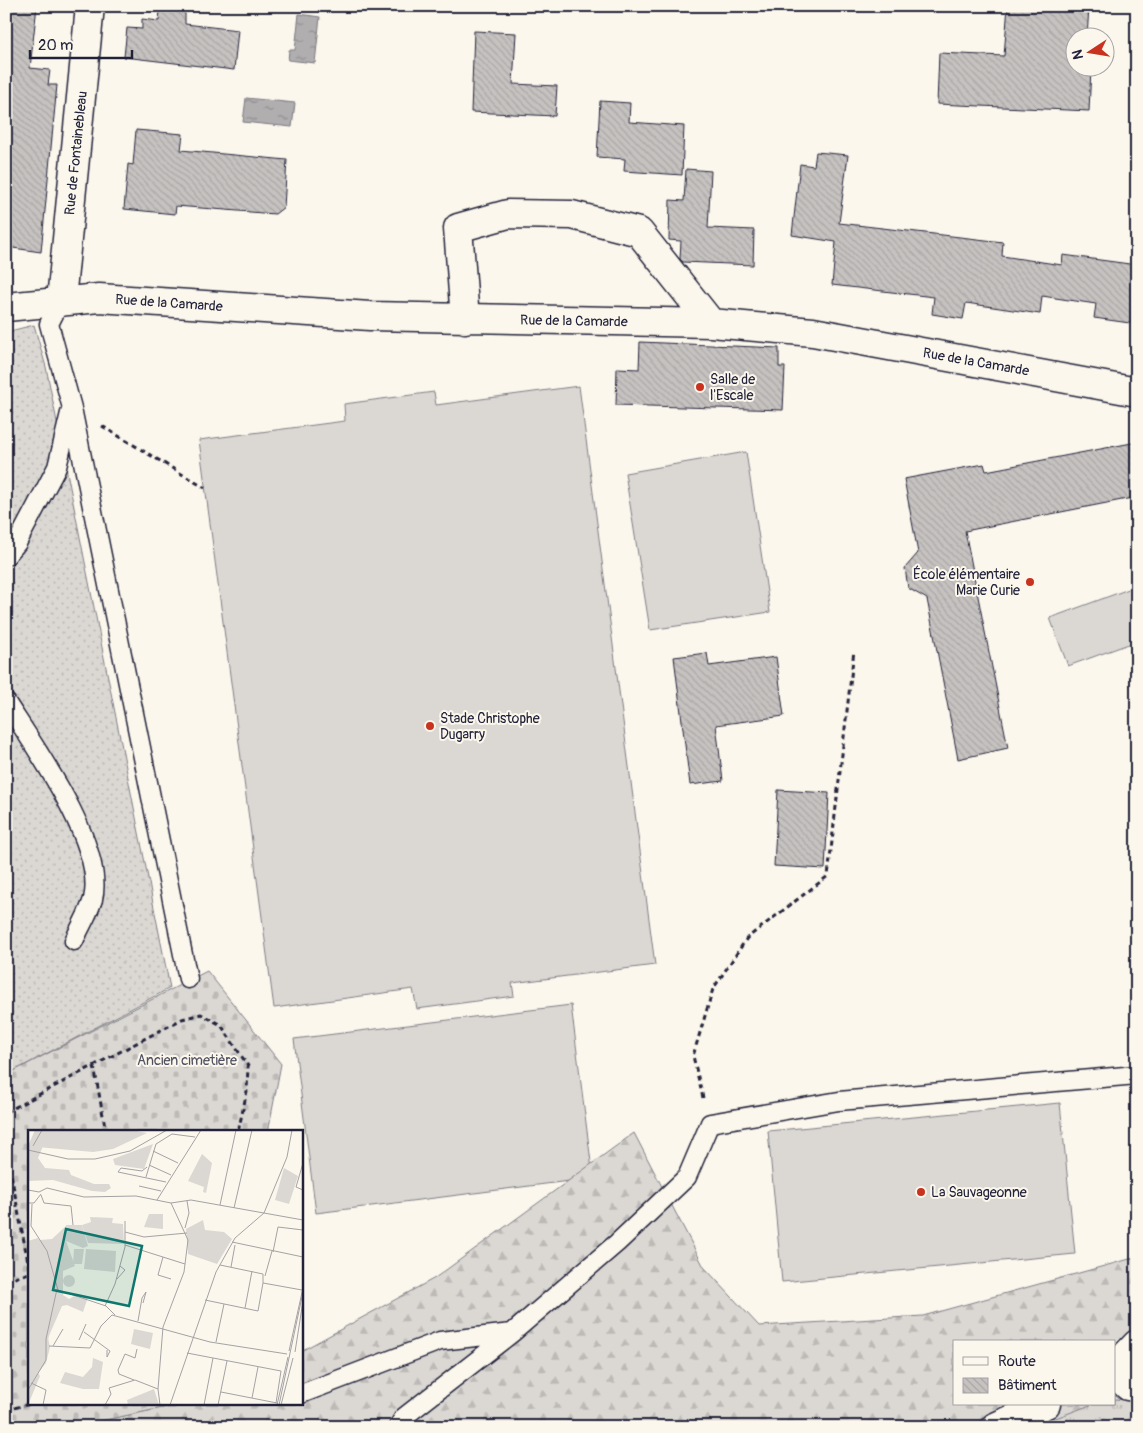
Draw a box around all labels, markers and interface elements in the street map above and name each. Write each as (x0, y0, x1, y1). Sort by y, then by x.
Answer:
scale bar (30, 28, 132, 60)
north arrow (1066, 28, 1116, 78)
text: 20 m (38, 36, 73, 55)
text: N (1068, 48, 1087, 61)
street label: Rue de Fontainebleau (61, 90, 91, 216)
street label: Rue de la Camarde (115, 291, 223, 315)
street label: Rue de la Camarde (520, 312, 628, 330)
street label: Rue de la Camarde (922, 344, 1031, 380)
place label: Salle de l'Escale (710, 371, 755, 404)
marker: Salle de l'Escale (694, 381, 706, 393)
place label: École élémentaire Marie Curie (913, 565, 1020, 599)
marker: École élémentaire Marie Curie (1024, 576, 1036, 588)
place label: Stade Christophe Dugarry (440, 710, 540, 743)
marker: Stade Christophe Dugarry (424, 720, 436, 732)
park label: Ancien cimetière (137, 1052, 237, 1069)
inset map (28, 1130, 302, 1406)
place label: La Sauvageonne (931, 1184, 1027, 1201)
marker: La Sauvageonne (915, 1186, 927, 1198)
legend (953, 1340, 1116, 1406)
text: Route (998, 1352, 1036, 1371)
text: Bâtiment (998, 1376, 1058, 1395)

